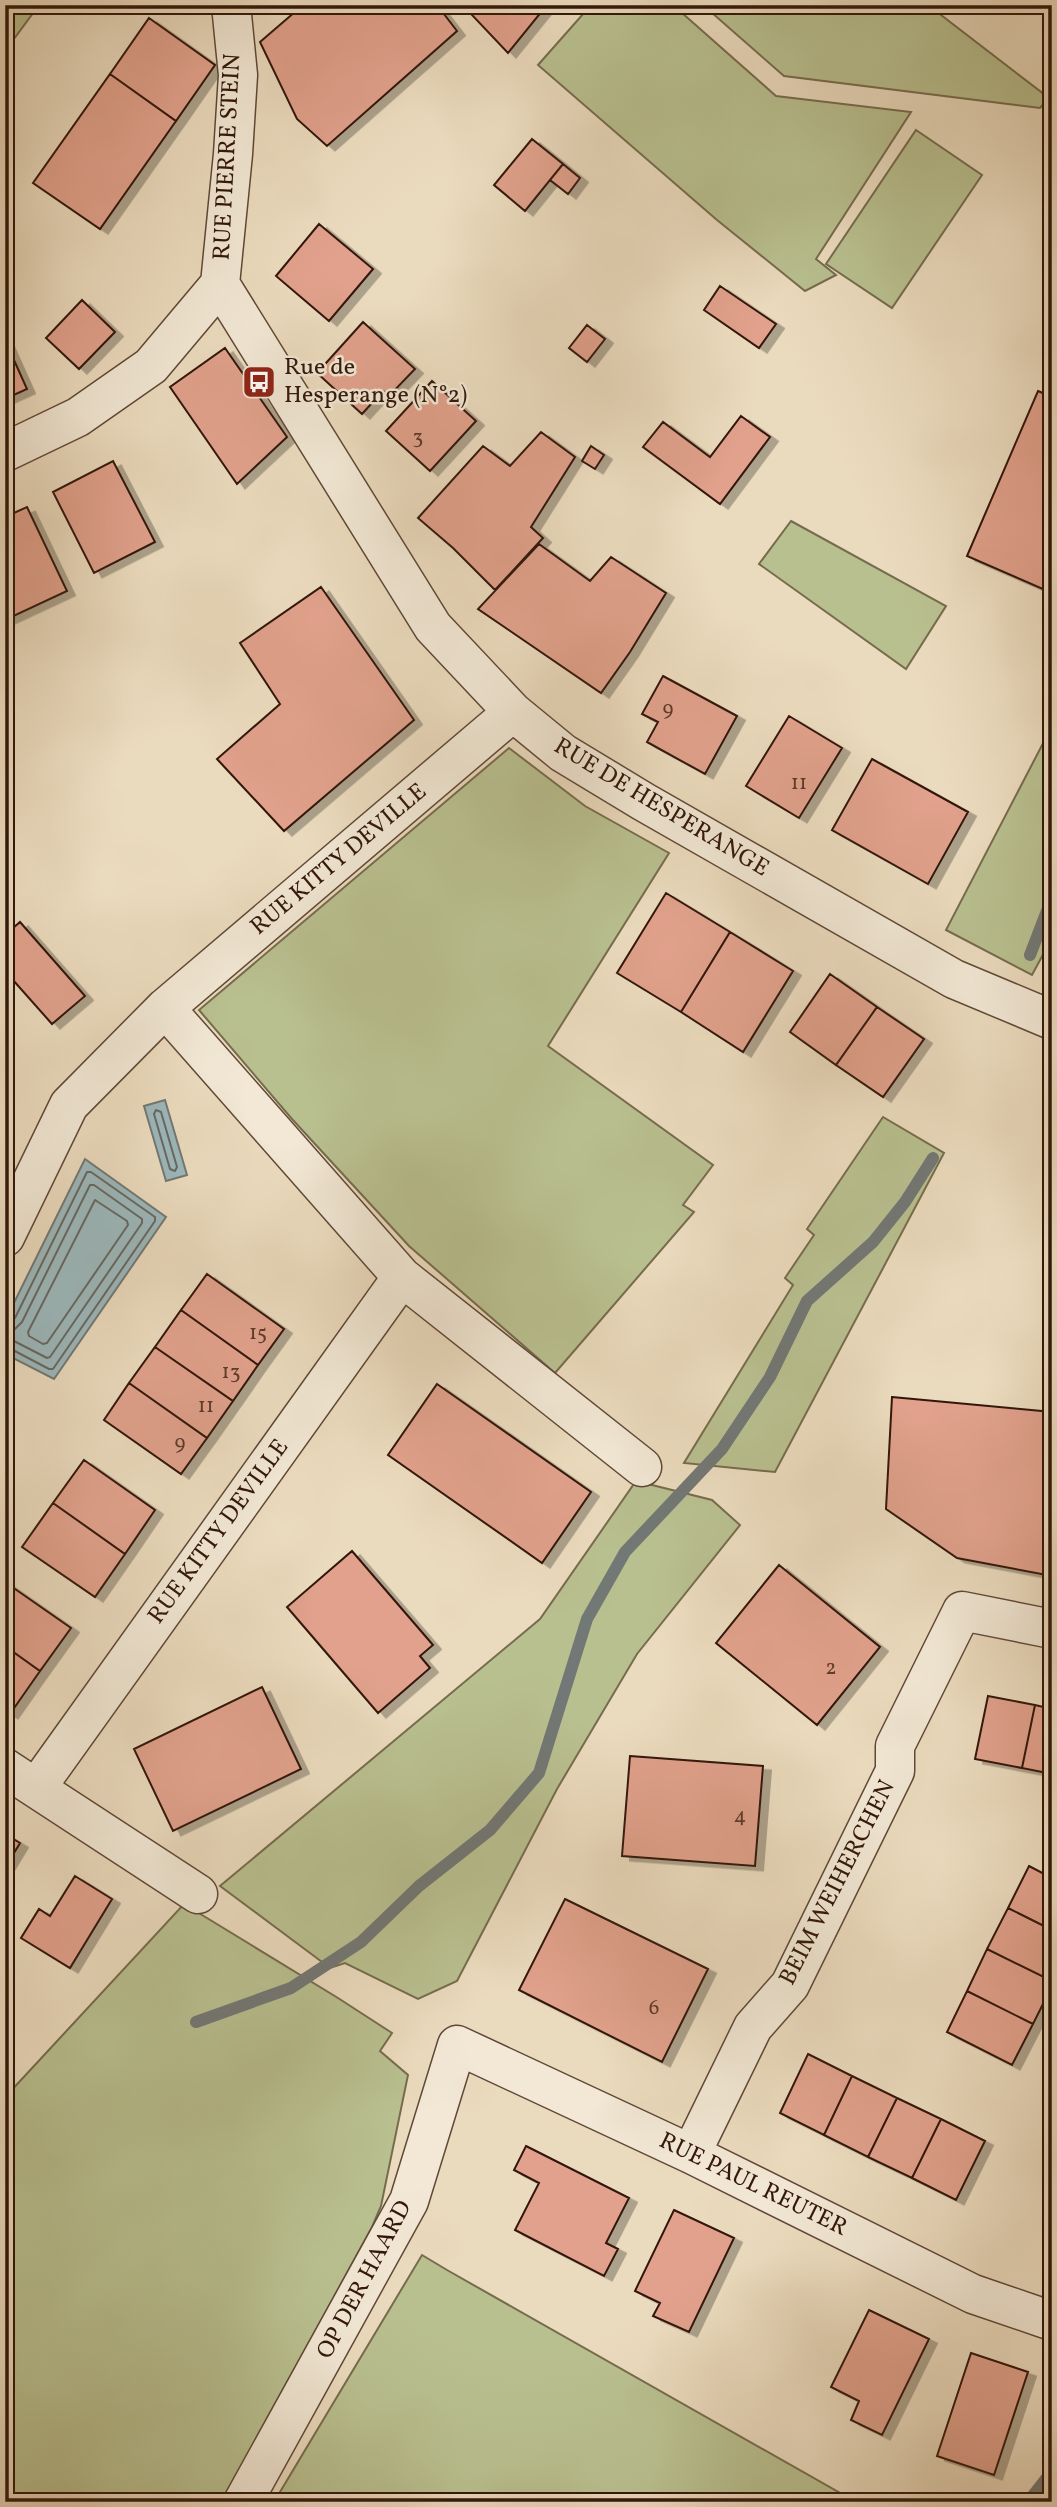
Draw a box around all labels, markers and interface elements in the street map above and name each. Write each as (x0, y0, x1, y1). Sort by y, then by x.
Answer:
street label: RUE PIERRE STEIN (206, 53, 250, 261)
place label: Rue de Hesperange (N°2) (284, 351, 467, 413)
bus stop icon: Rue de Hesperange (N°2) (240, 363, 278, 401)
house number: 3 (413, 423, 423, 452)
house number: 9 (663, 695, 674, 724)
street label: RUE DE HESPERANGE (547, 730, 775, 886)
house number: 11 (791, 769, 807, 798)
street label: RUE KITTY DEVILLE (243, 776, 435, 944)
house number: 15 (249, 1319, 267, 1348)
house number: 13 (222, 1358, 240, 1387)
house number: 11 (198, 1392, 214, 1421)
house number: 9 (175, 1429, 186, 1458)
street label: RUE KITTY DEVILLE (140, 1433, 298, 1631)
house number: 2 (825, 1654, 837, 1683)
street label: BEIM WEIHERCHEN (772, 1775, 904, 1991)
house number: 4 (734, 1802, 746, 1831)
house number: 6 (649, 1994, 659, 2023)
street label: RUE PAUL REUTER (653, 2125, 853, 2245)
street label: OP DER HAARD (309, 2195, 421, 2365)

